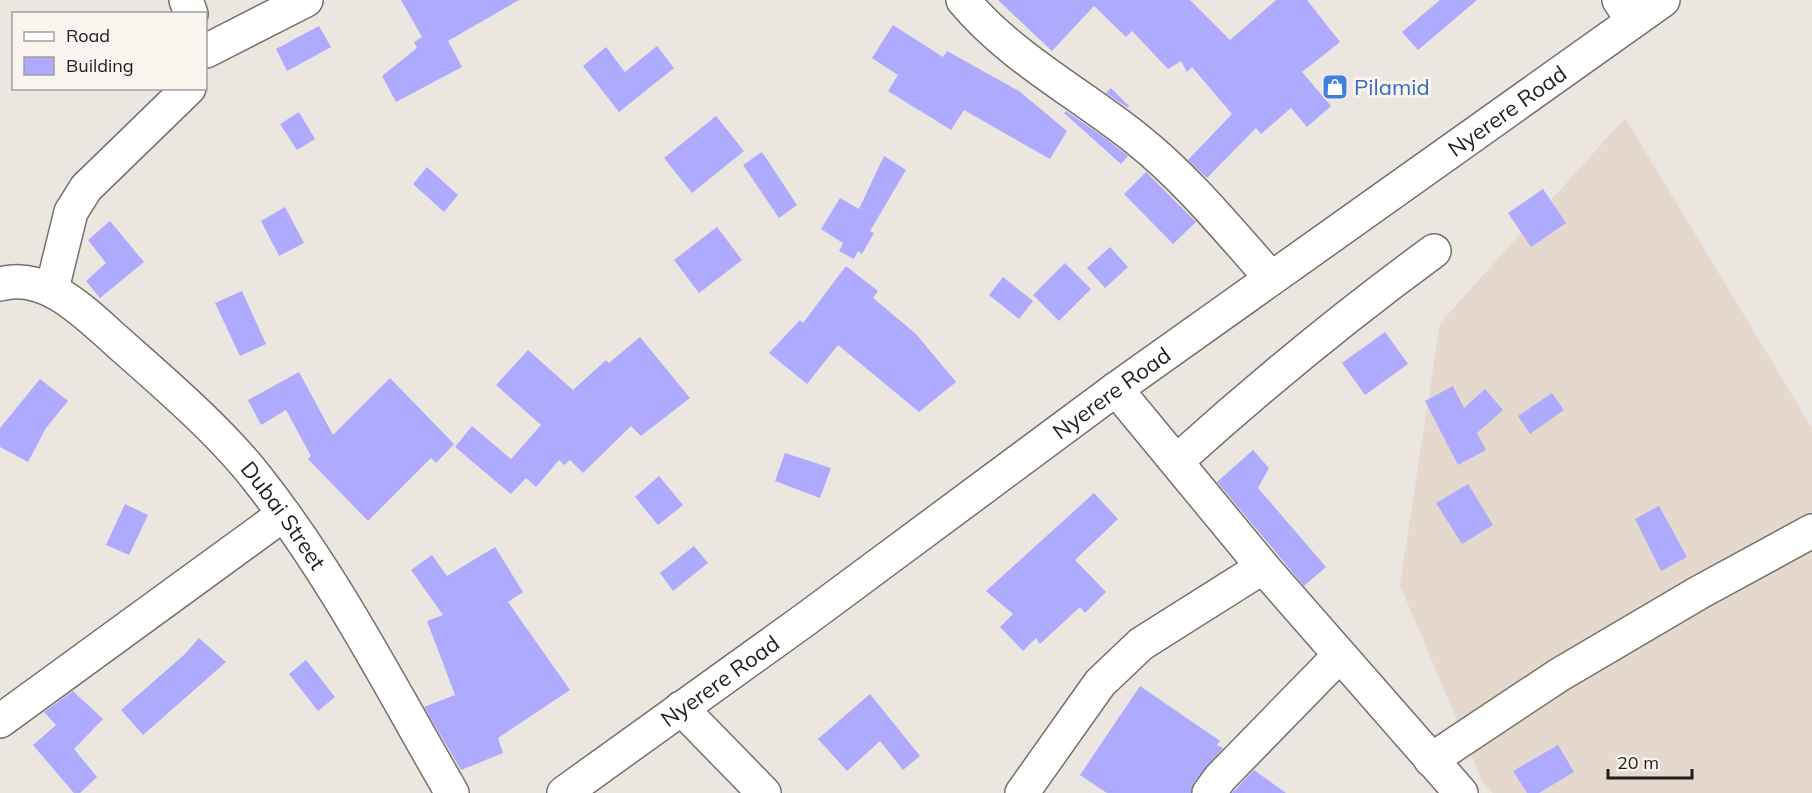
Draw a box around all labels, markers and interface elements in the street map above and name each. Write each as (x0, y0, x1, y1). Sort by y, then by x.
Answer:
legend (12, 12, 207, 90)
text: Road (66, 24, 110, 47)
text: Building (66, 54, 134, 77)
street label: Nyerere Road (1442, 59, 1572, 163)
shop icon: Pilamid (1320, 72, 1350, 102)
place label: Pilamid (1354, 73, 1430, 101)
street label: Nyerere Road (1047, 341, 1176, 445)
street label: Dubai Street (235, 455, 332, 575)
street label: Nyerere Road (655, 629, 785, 733)
scale bar (1608, 742, 1692, 780)
text: 20 m (1617, 751, 1659, 774)

